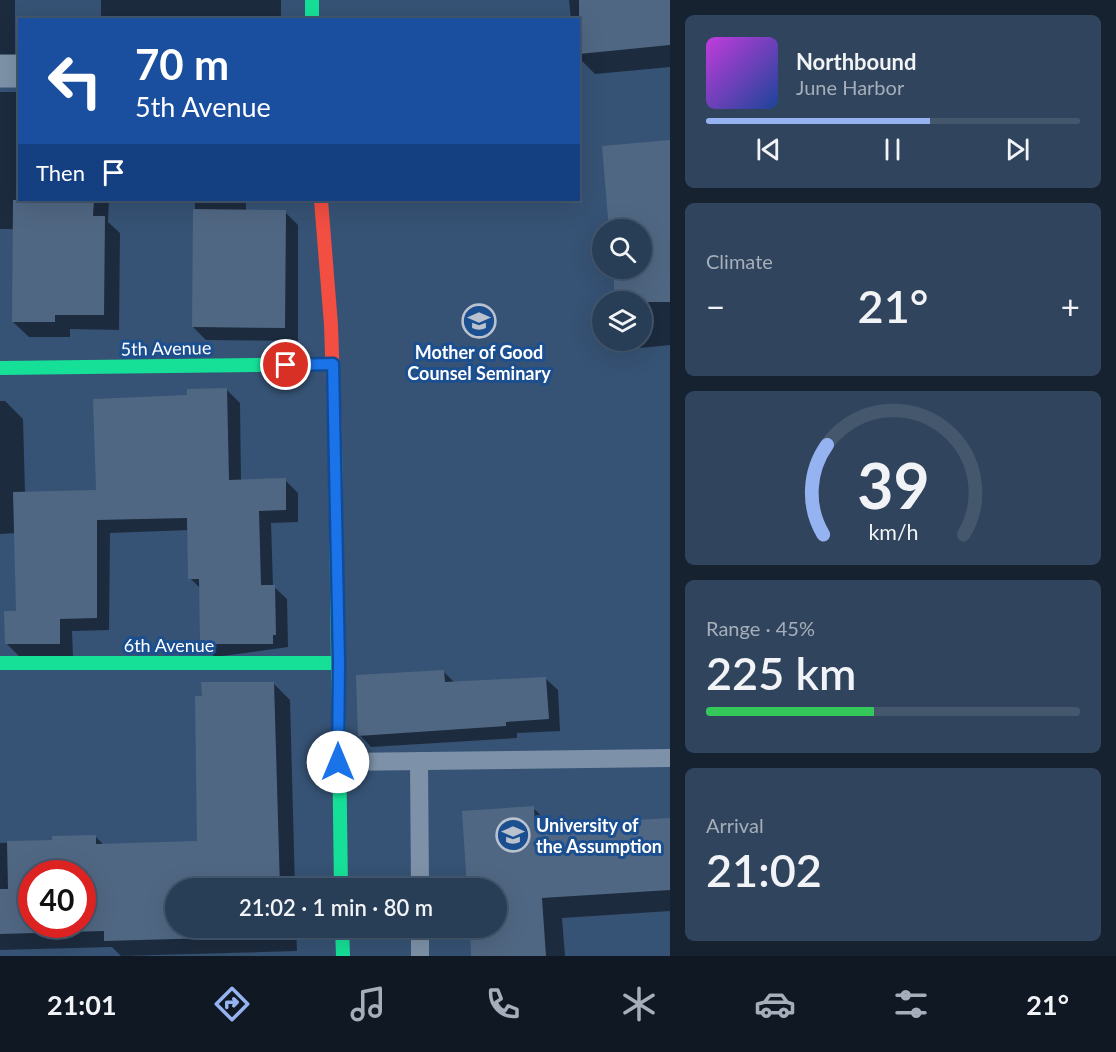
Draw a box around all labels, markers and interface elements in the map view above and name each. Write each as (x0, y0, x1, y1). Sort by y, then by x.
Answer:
text: 70 m (135, 39, 229, 89)
icon: left (36, 42, 114, 120)
text: Northbound (796, 48, 916, 75)
text: June Harbor (796, 75, 904, 99)
text: 5th Avenue (135, 90, 271, 123)
icon: previous (752, 133, 785, 166)
icon: pause (876, 133, 909, 166)
icon: next (1001, 133, 1034, 166)
icon: arrive (97, 156, 130, 189)
text: Then (36, 159, 85, 186)
map controls (592, 219, 652, 351)
button: search (592, 219, 652, 279)
text: Climate (706, 249, 773, 273)
text: 21° (858, 279, 928, 333)
text: − (706, 286, 725, 326)
text: + (1061, 286, 1080, 326)
button: layers (592, 291, 652, 351)
school or university icon: Mother of Good Counsel Seminary (461, 303, 497, 339)
street label: 5th Avenue (121, 336, 211, 360)
pin (260, 339, 311, 390)
place label: Mother of Good Counsel Seminary (407, 341, 551, 384)
icon: arrive (269, 348, 302, 381)
text: 39 (857, 447, 929, 522)
text: km/h (868, 519, 918, 545)
text: Range · 45% (706, 616, 815, 640)
street label: 6th Avenue (124, 634, 214, 656)
text: 225 km (706, 646, 856, 700)
position arrow (306, 730, 370, 794)
text: Arrival (706, 813, 764, 837)
place label: University of the Assumption (536, 814, 662, 857)
school or university icon: University of the Assumption (495, 817, 531, 853)
text: 21:02 (706, 843, 822, 897)
speed limit sign: 40 (18, 860, 96, 938)
text: 21:02 · 1 min · 80 m (239, 894, 433, 921)
icon: directions (211, 983, 253, 1025)
icon: music (347, 983, 389, 1025)
icon: phone (482, 983, 524, 1025)
icon: climate (618, 983, 660, 1025)
icon: car (754, 983, 796, 1025)
icon: filters (890, 983, 932, 1025)
text: 21:01 (47, 988, 117, 1021)
text: 21° (1026, 988, 1069, 1021)

